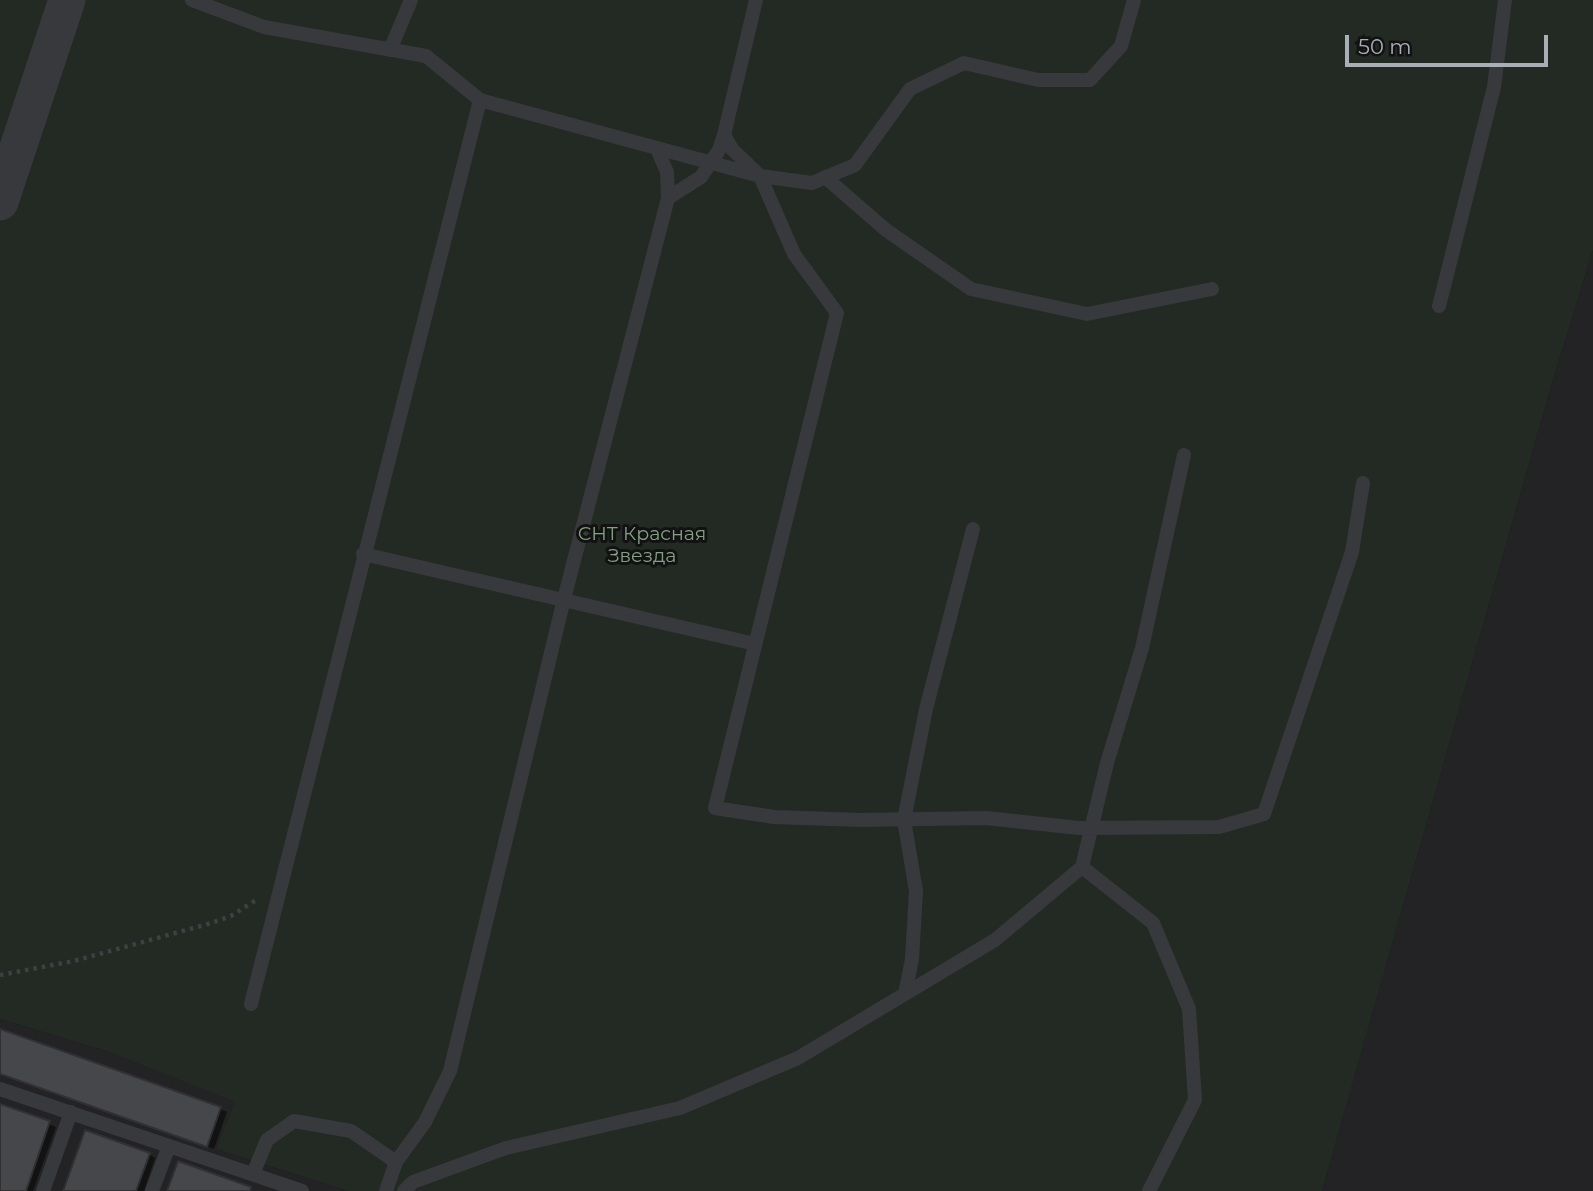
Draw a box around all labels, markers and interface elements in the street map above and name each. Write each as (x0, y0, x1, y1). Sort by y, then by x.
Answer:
scale bar (1348, 21, 1551, 65)
text: 50 m (1358, 34, 1412, 59)
park label: СНТ Красная Звезда (578, 523, 706, 567)

